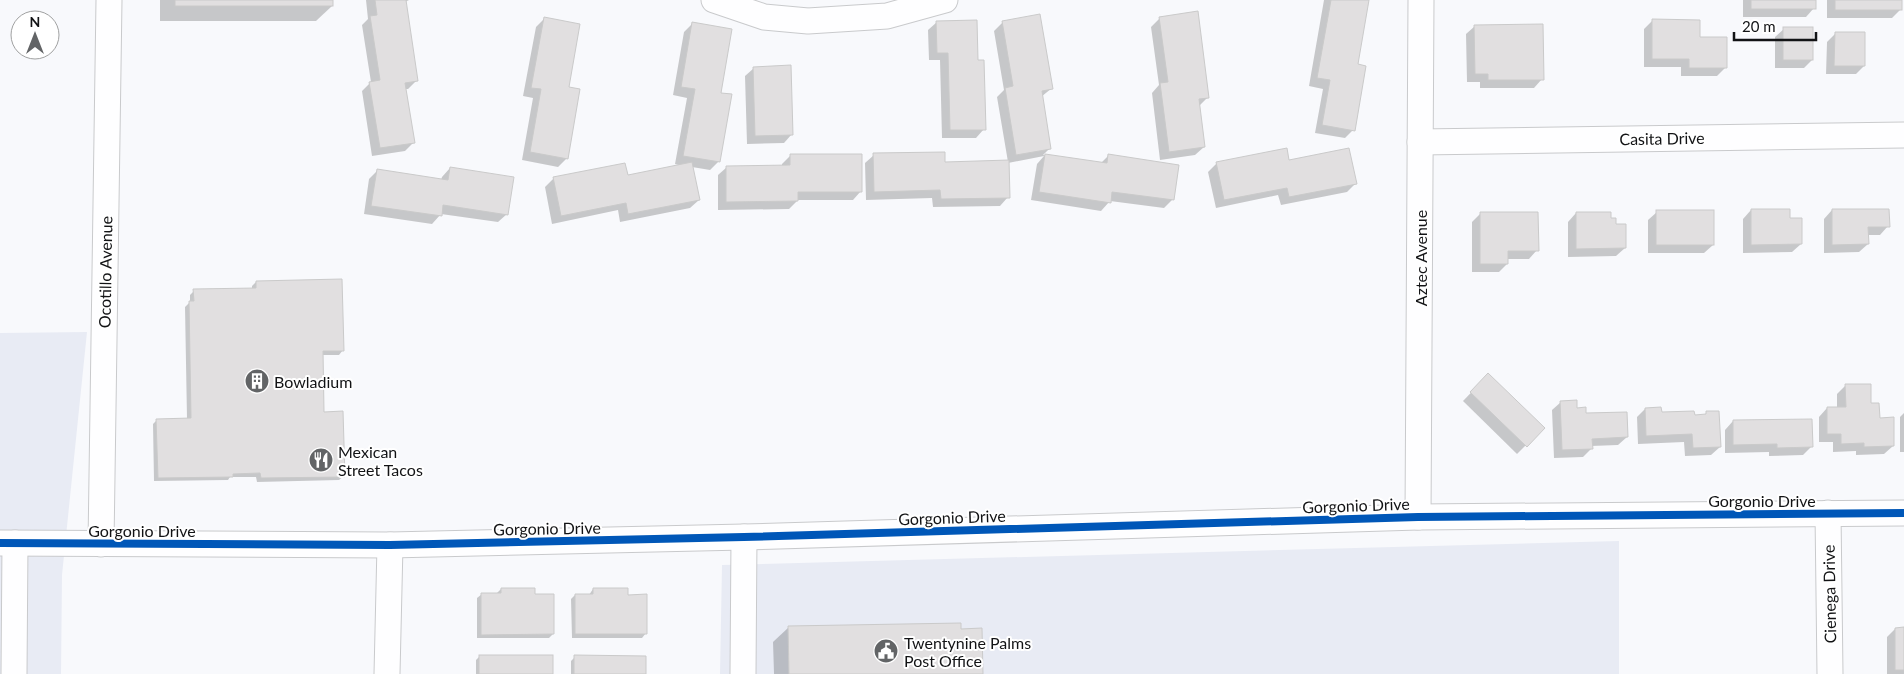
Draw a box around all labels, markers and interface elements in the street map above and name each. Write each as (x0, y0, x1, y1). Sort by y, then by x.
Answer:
north arrow (10, 10, 60, 60)
scale bar (1734, 10, 1816, 42)
text: N (30, 13, 40, 30)
text: 20 m (1742, 17, 1776, 35)
street label: Casita Drive (1619, 128, 1705, 148)
street label: Aztec Avenue (1411, 210, 1430, 306)
street label: Ocotillo Avenue (95, 216, 115, 328)
building icon: Bowladium (244, 368, 270, 394)
place label: Bowladium (274, 372, 352, 391)
place label: Mexican Street Tacos (338, 442, 423, 479)
restaurant icon: Mexican Street Tacos (308, 447, 334, 473)
street label: Gorgonio Drive (1708, 491, 1816, 510)
street label: Gorgonio Drive (1302, 494, 1410, 516)
street label: Gorgonio Drive (898, 506, 1006, 528)
street label: Gorgonio Drive (493, 518, 601, 538)
street label: Gorgonio Drive (88, 521, 196, 540)
street label: Cienega Drive (1819, 544, 1839, 644)
place label: Twentynine Palms Post Office (904, 633, 1031, 670)
public building icon: Twentynine Palms Post Office (873, 638, 899, 664)

